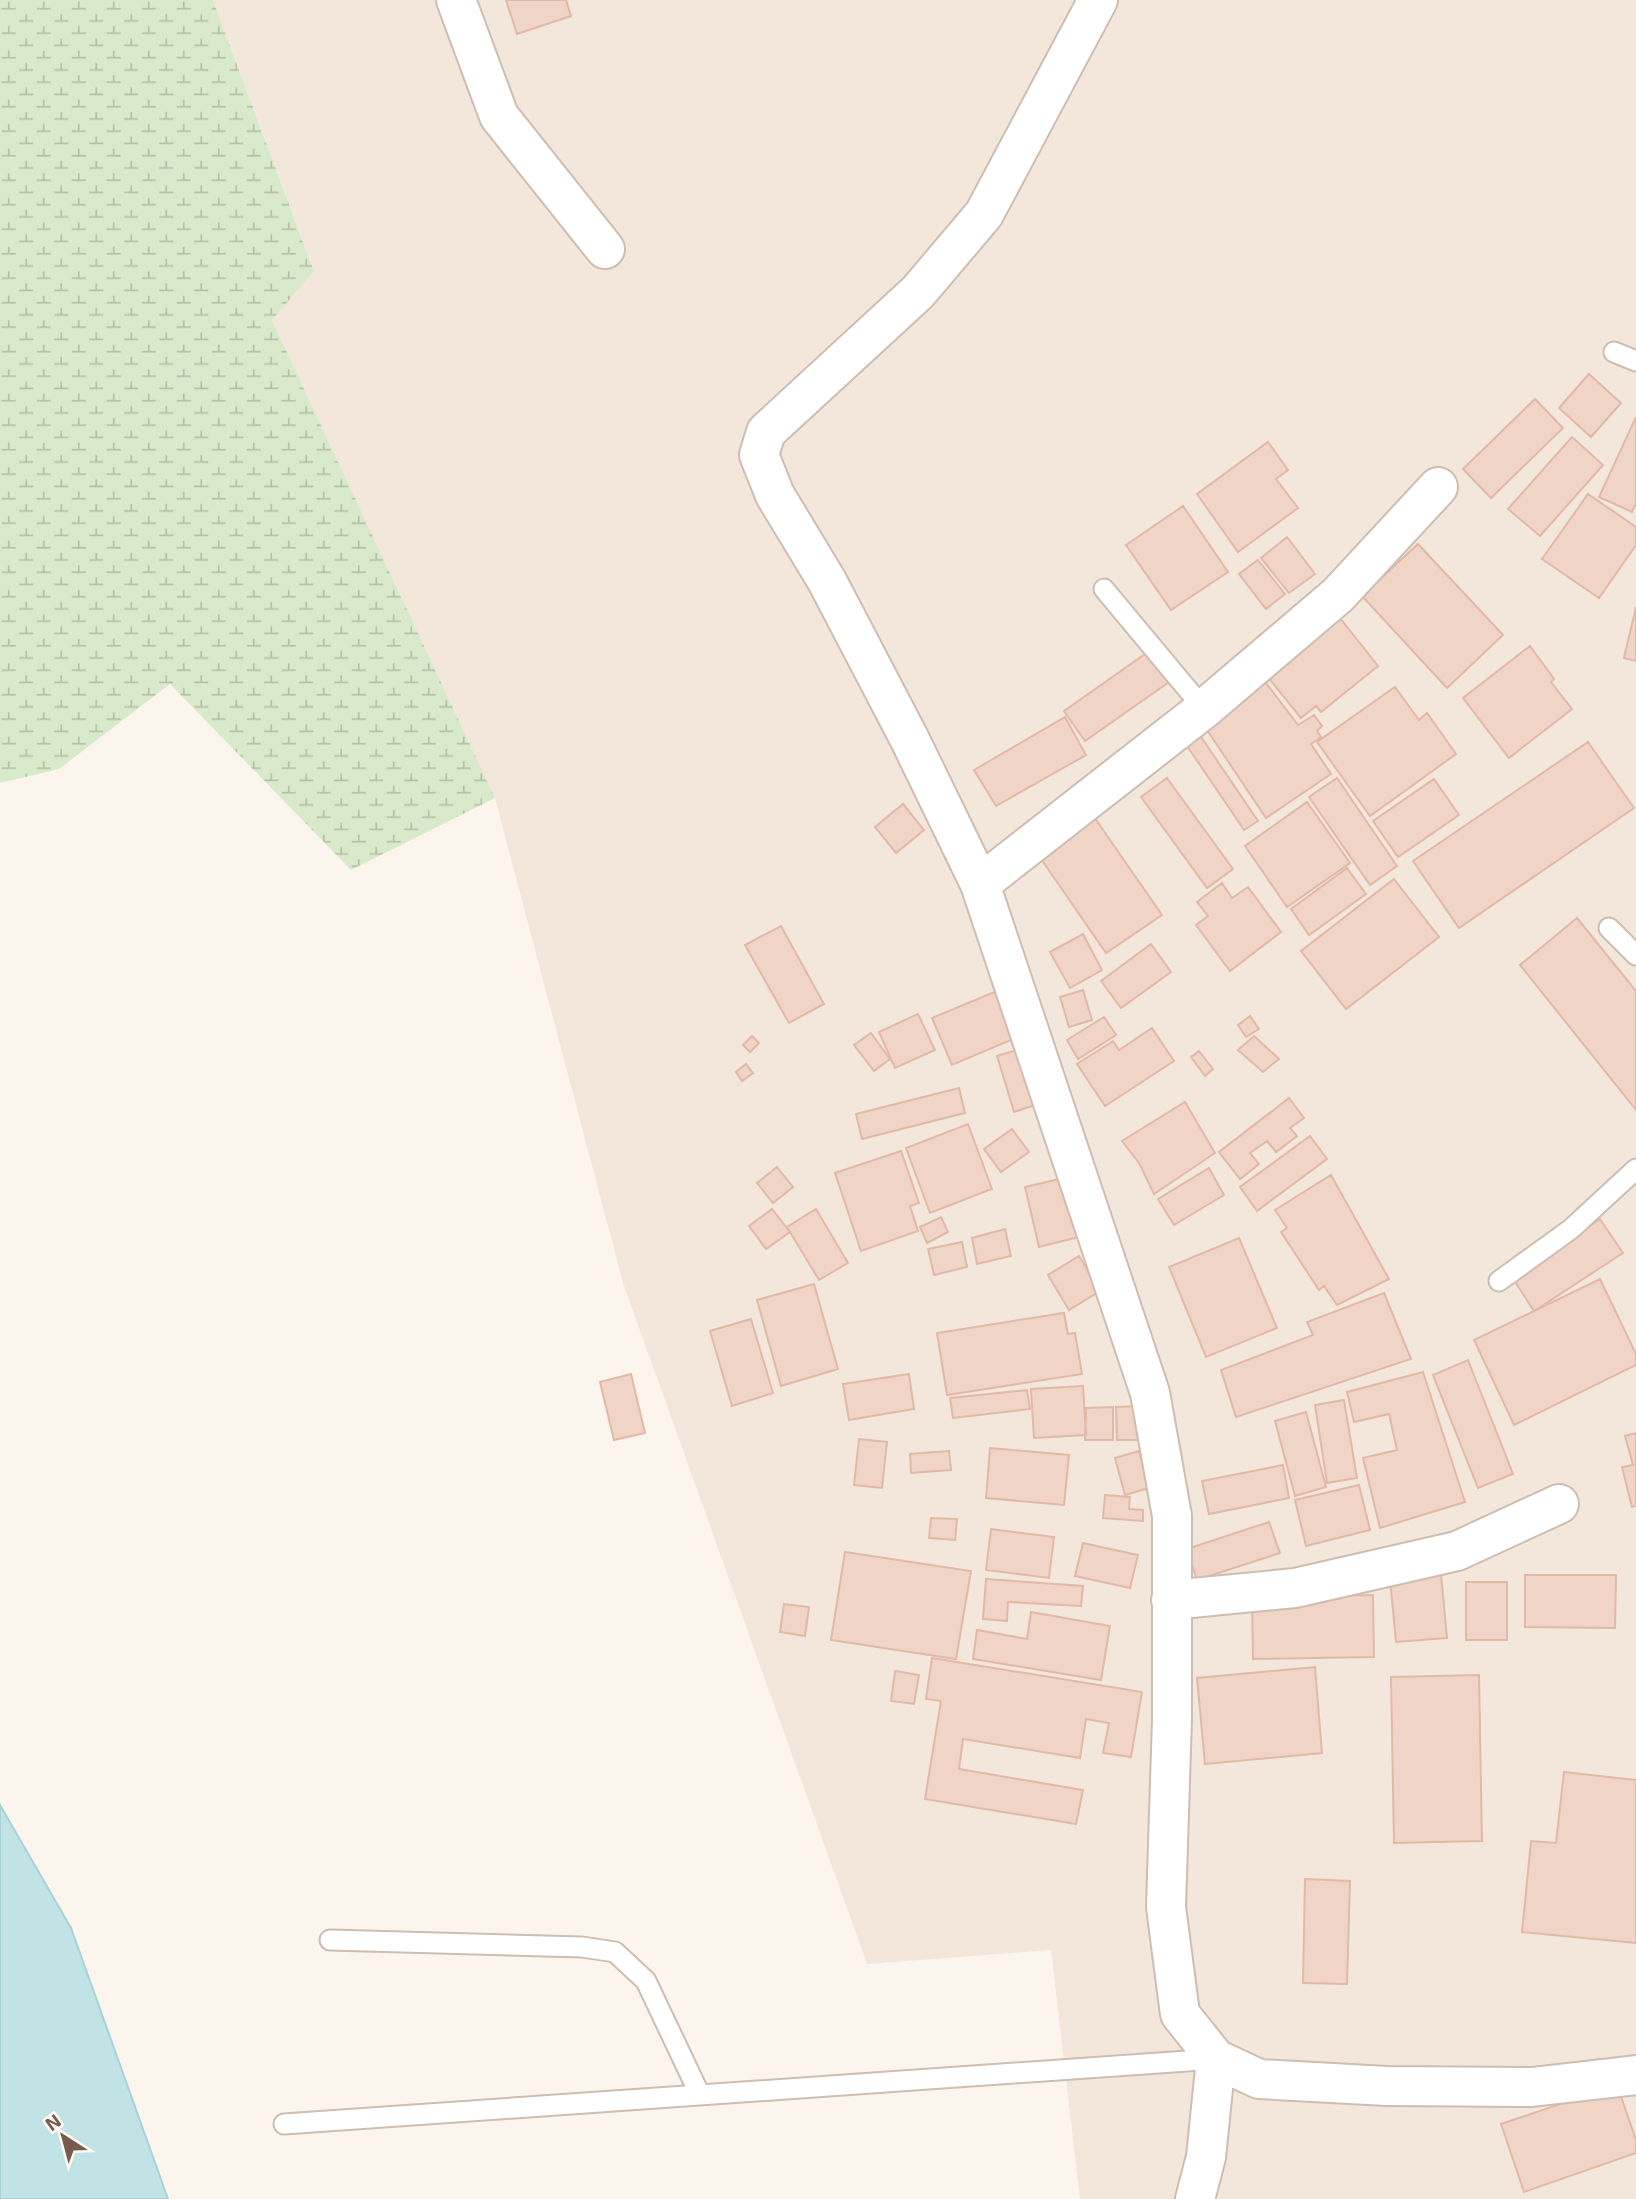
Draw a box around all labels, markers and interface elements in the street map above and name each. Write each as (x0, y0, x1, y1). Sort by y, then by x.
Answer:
north arrow (28, 2101, 98, 2171)
text: N (40, 2109, 65, 2135)

